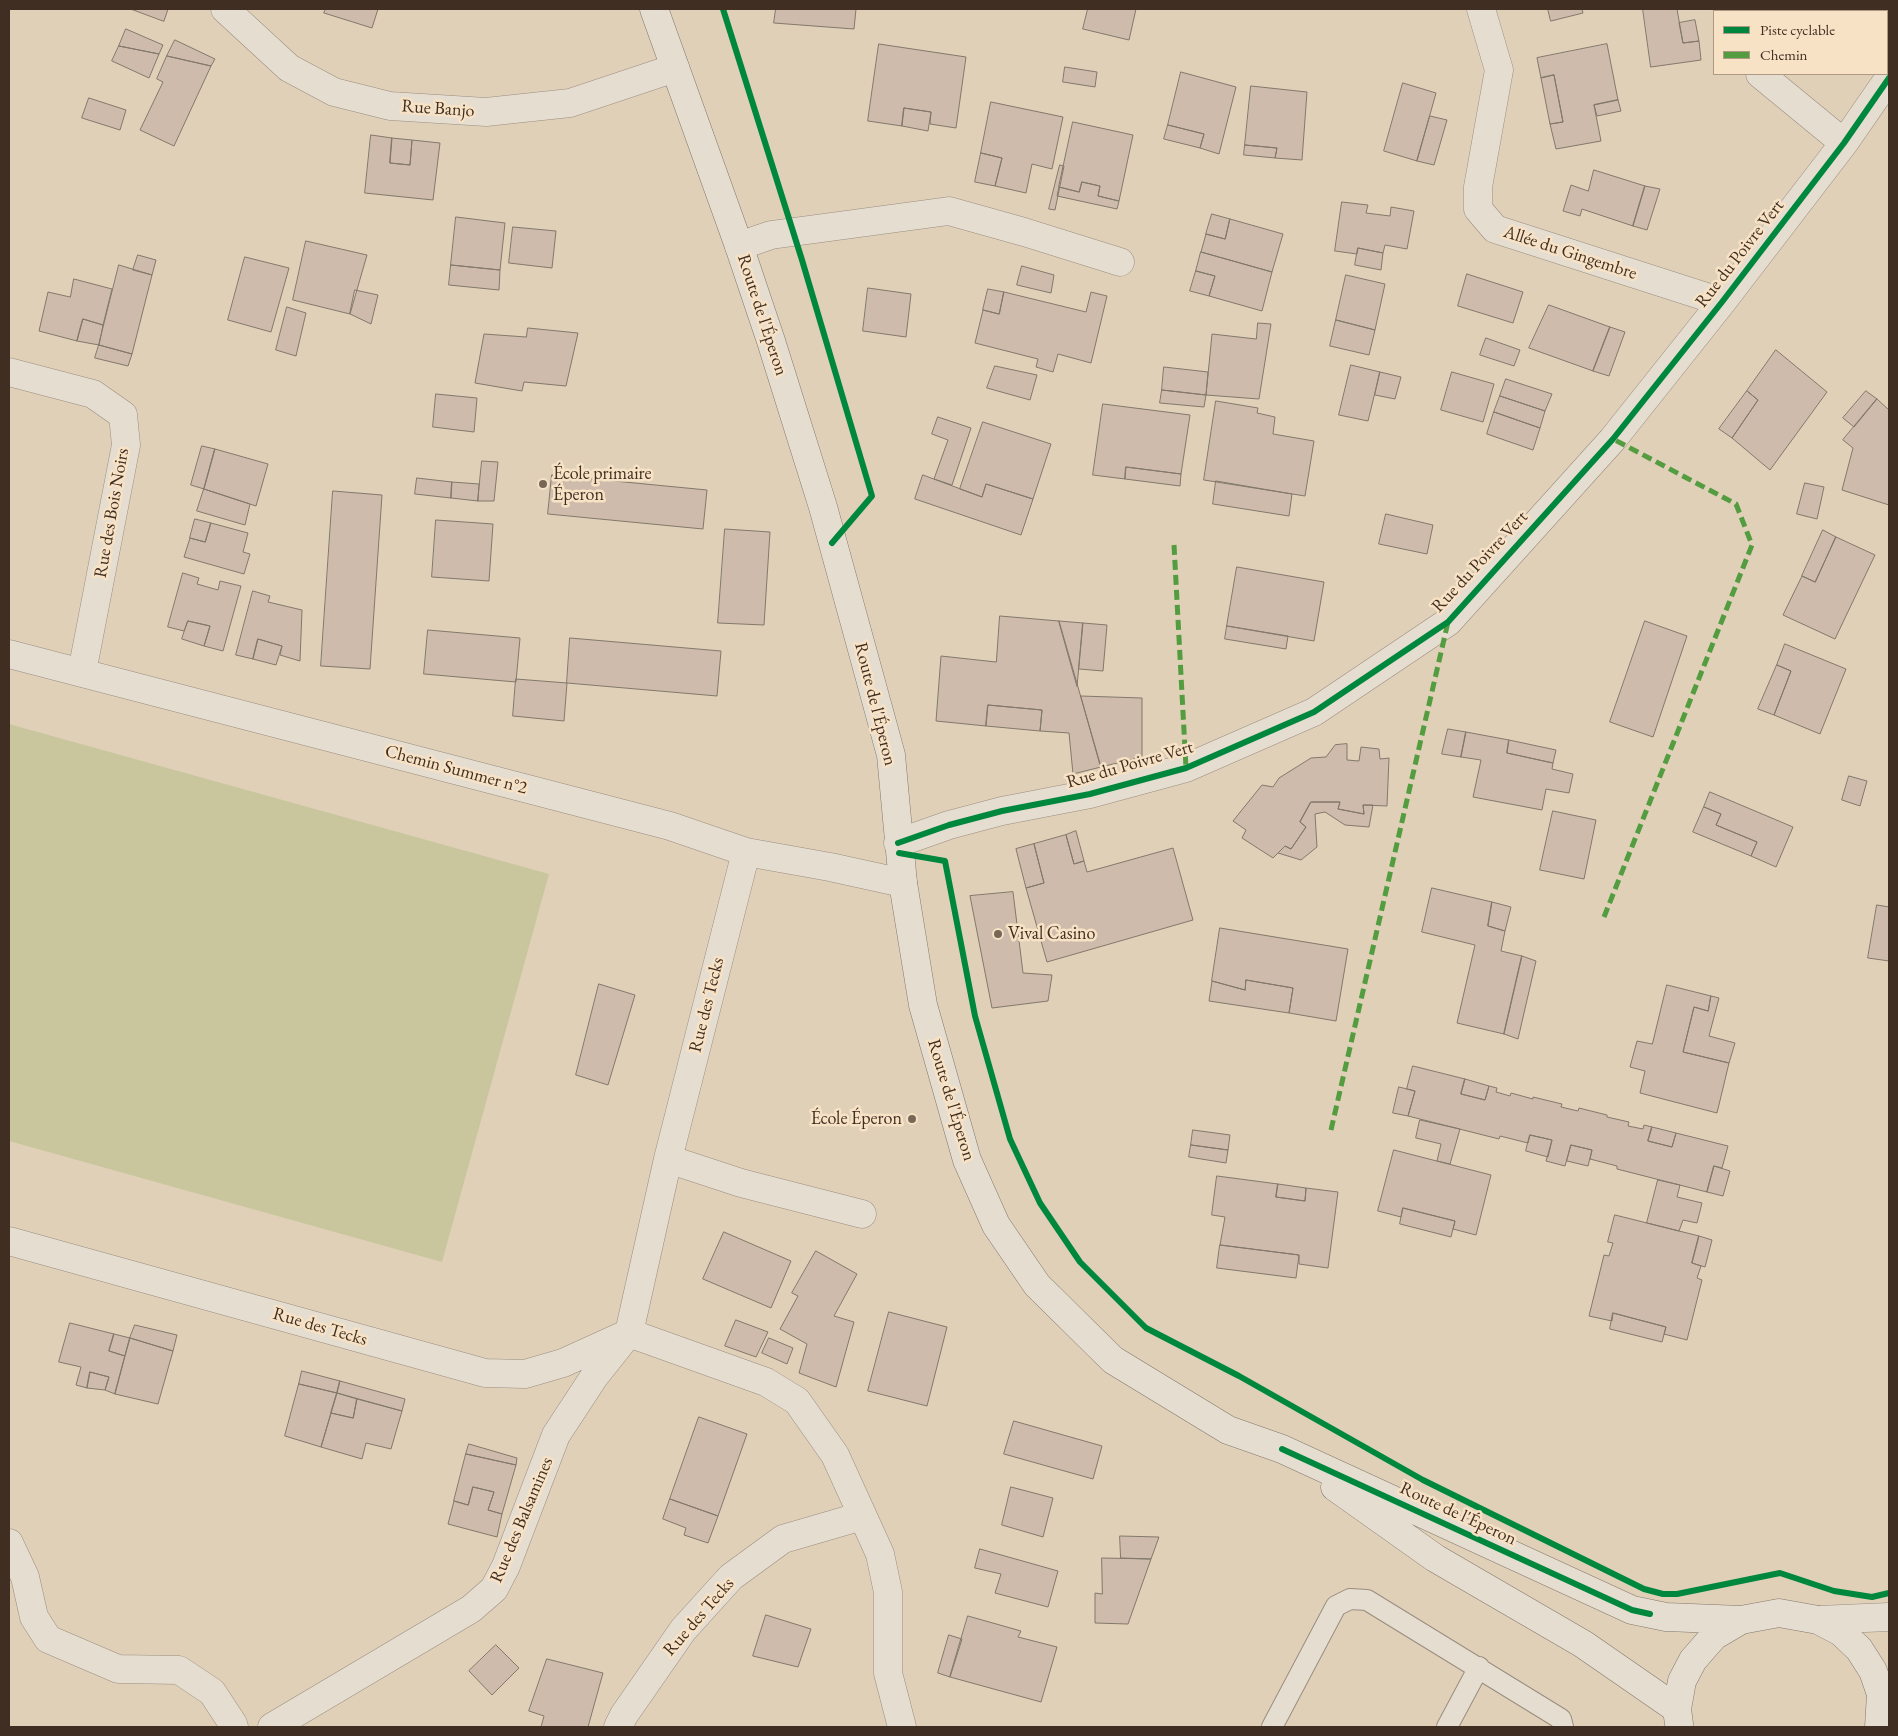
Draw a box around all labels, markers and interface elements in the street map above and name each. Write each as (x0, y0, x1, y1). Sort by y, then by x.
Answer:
legend (1713, 10, 1888, 75)
text: Piste cyclable (1760, 20, 1835, 39)
text: Chemin (1760, 45, 1808, 64)
street label: Rue Banjo (401, 96, 475, 122)
street label: Rue du Poivre Vert (1691, 196, 1789, 312)
street label: Allée du Gingembre (1501, 221, 1639, 285)
street label: Route de l'Éperon (732, 252, 792, 378)
street label: Rue des Bois Noirs (90, 447, 134, 579)
place label: École primaire Éperon (553, 463, 652, 506)
marker: École primaire Éperon (537, 478, 549, 490)
street label: Rue du Poivre Vert (1427, 507, 1533, 617)
street label: Route de l'Éperon (849, 640, 901, 768)
street label: Rue du Poivre Vert (1064, 737, 1196, 793)
street label: Chemin Summer n°2 (382, 741, 530, 799)
place label: Vival Casino (1008, 923, 1095, 945)
marker: Vival Casino (992, 928, 1004, 940)
street label: Rue des Tecks (685, 955, 729, 1055)
street label: Route de l'Éperon (922, 1037, 980, 1163)
place label: École Éperon (811, 1108, 902, 1130)
marker: École Éperon (906, 1113, 918, 1125)
street label: Rue des Tecks (270, 1303, 370, 1351)
street label: Rue des Balsamines (486, 1454, 558, 1586)
street label: Route de l'Éperon (1396, 1478, 1520, 1550)
street label: Rue des Tecks (659, 1573, 739, 1661)

